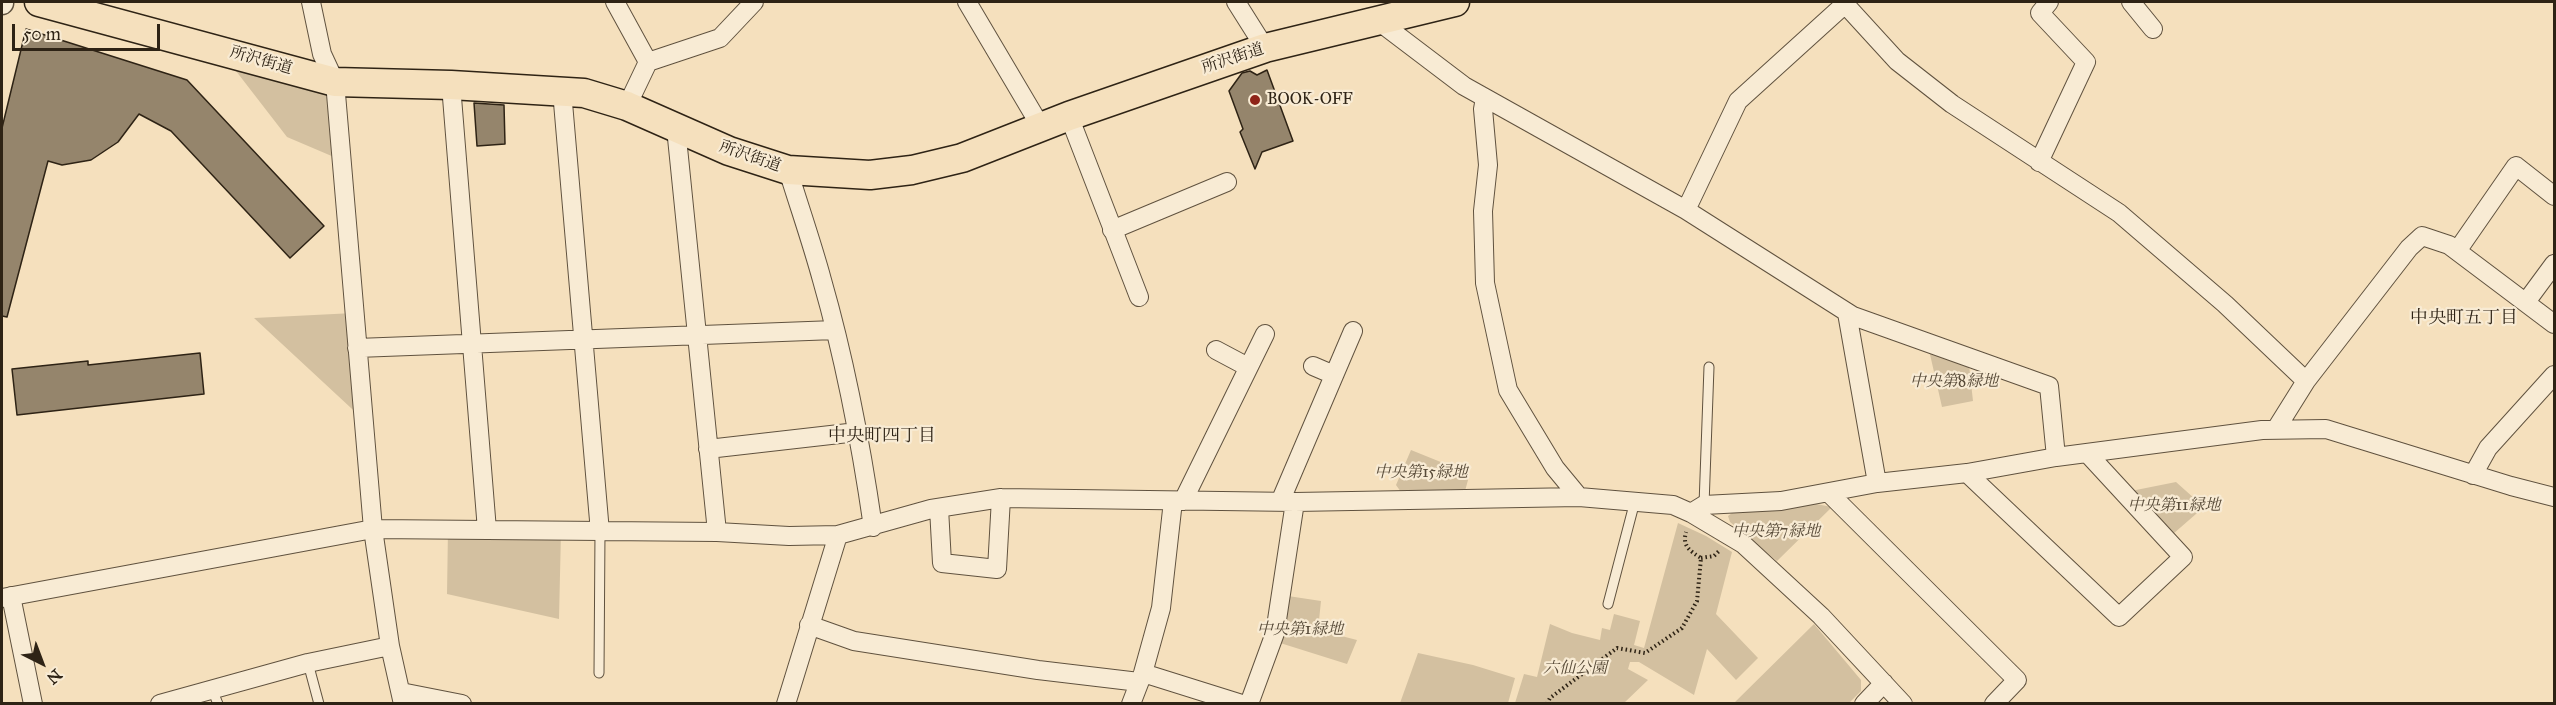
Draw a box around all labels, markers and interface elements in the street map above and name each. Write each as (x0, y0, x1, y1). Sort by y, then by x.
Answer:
scale bar (15, 12, 164, 50)
text: 50 m (23, 23, 61, 45)
street label: 所沢街道 (1200, 40, 1266, 78)
street label: 所沢街道 (228, 43, 294, 79)
place label: BOOK-OFF (1267, 90, 1353, 110)
marker: BOOK-OFF (1248, 93, 1262, 107)
street label: 所沢街道 (717, 138, 783, 176)
district label: 中央町五丁目 (2410, 308, 2518, 330)
park label: 中央第8緑地 (1910, 372, 1998, 392)
district label: 中央町四丁目 (828, 426, 936, 448)
park label: 中央第15緑地 (1374, 463, 1468, 483)
park label: 中央第11緑地 (2128, 496, 2220, 516)
park label: 中央第7緑地 (1732, 522, 1820, 542)
park label: 中央第1緑地 (1257, 620, 1343, 640)
north arrow (12, 633, 72, 693)
park label: 六仙公園 (1543, 659, 1607, 679)
text: N (43, 665, 66, 688)

